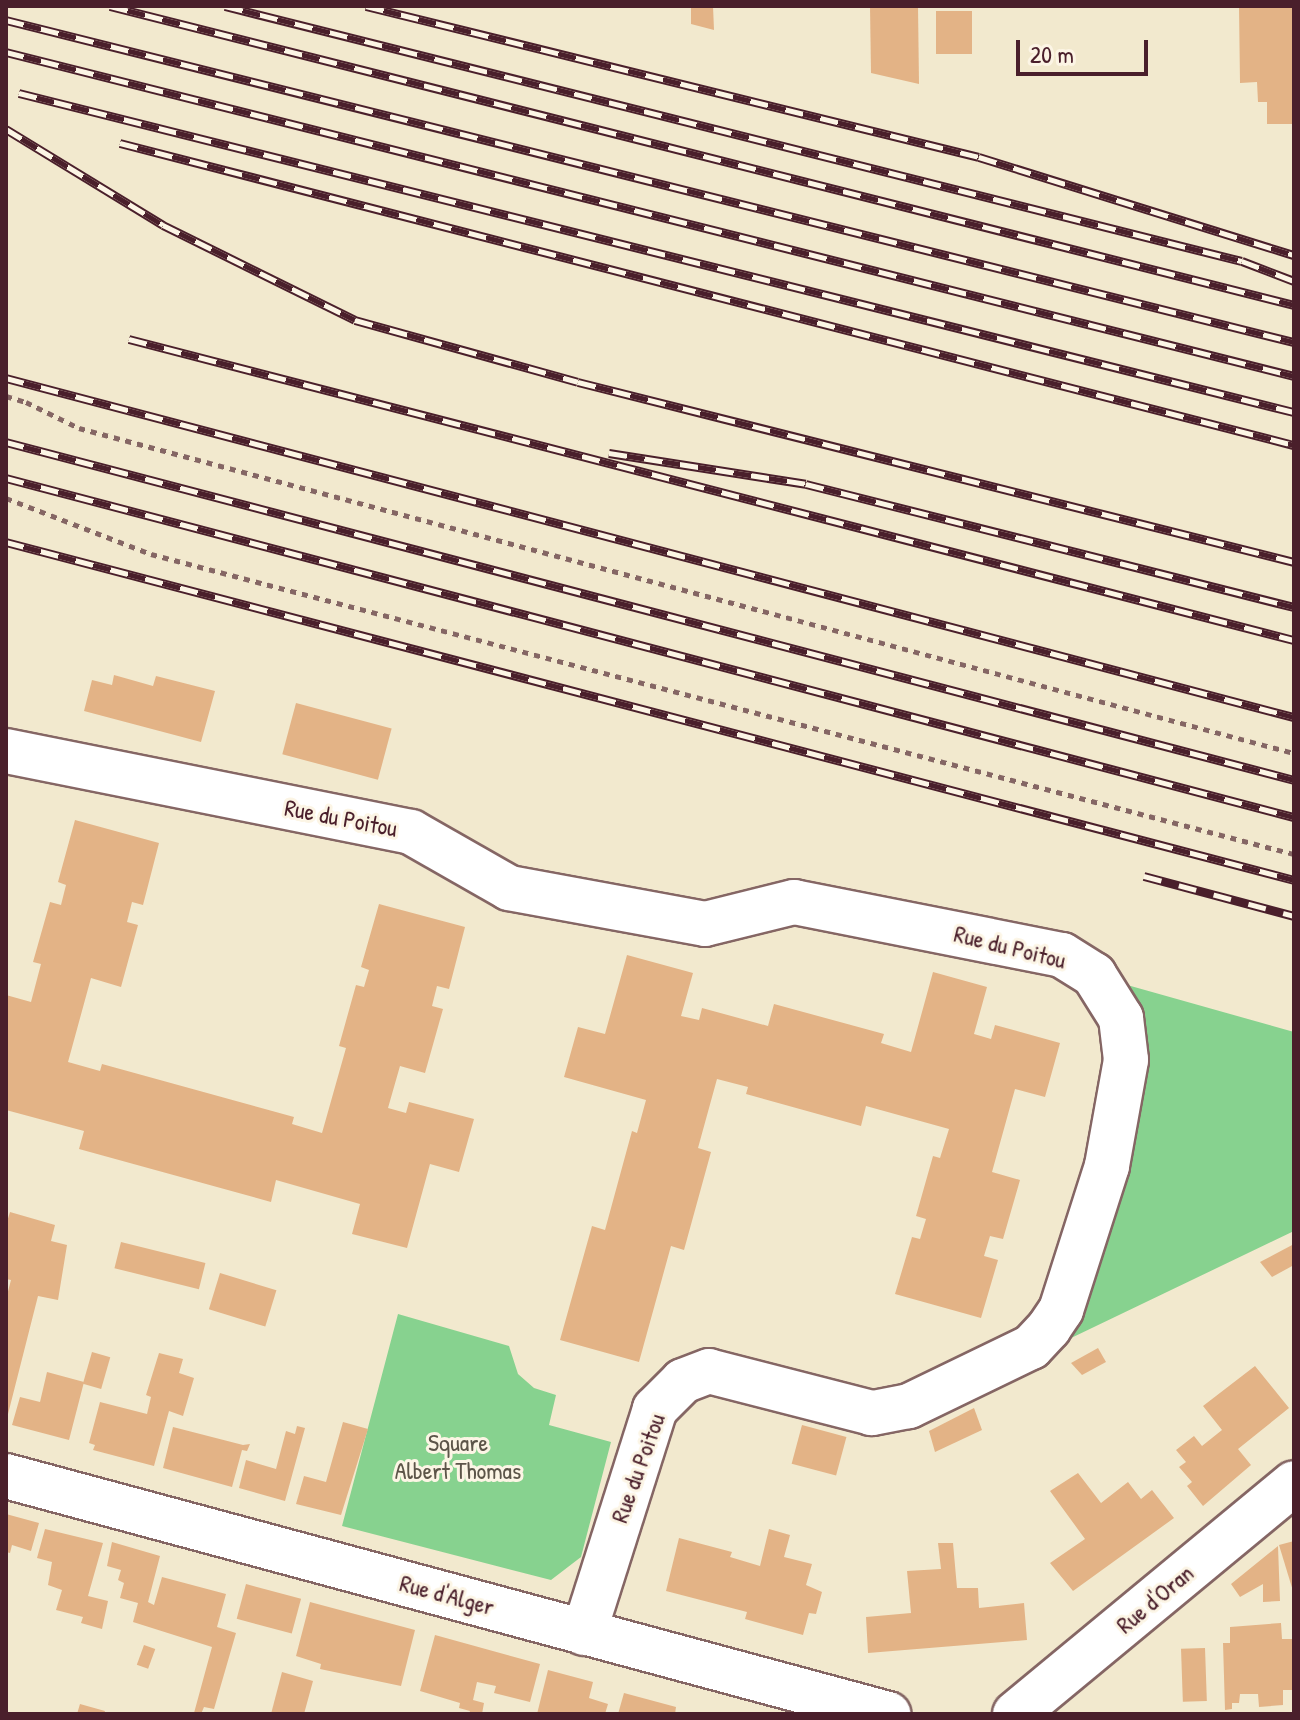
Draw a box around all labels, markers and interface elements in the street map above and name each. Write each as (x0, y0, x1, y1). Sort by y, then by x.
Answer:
scale bar (1020, 24, 1152, 74)
text: 20 m (1030, 38, 1074, 70)
street label: Rue du Poitou (282, 793, 400, 843)
street label: Rue du Poitou (951, 919, 1069, 975)
street label: Rue du Poitou (605, 1409, 671, 1527)
park label: Square Albert Thomas (395, 1429, 521, 1485)
street label: Rue d'Oran (1111, 1558, 1199, 1640)
street label: Rue d'Alger (397, 1569, 497, 1621)

